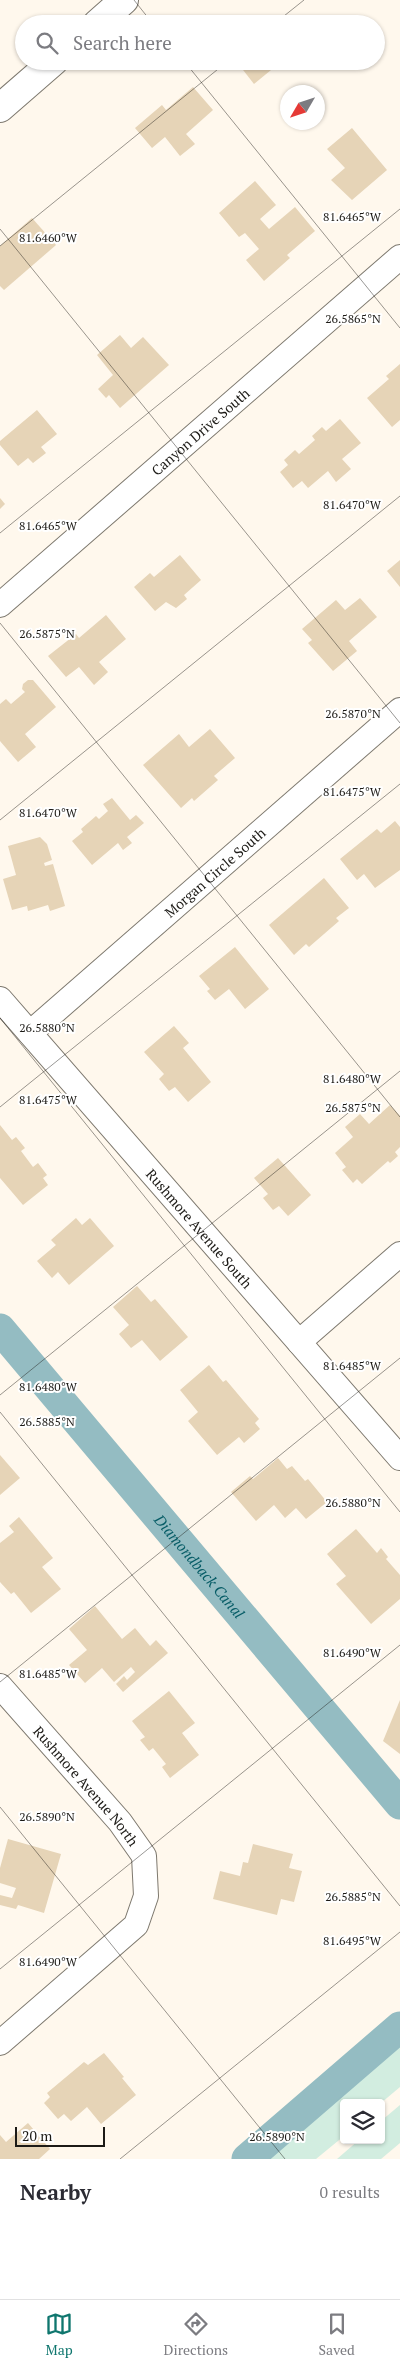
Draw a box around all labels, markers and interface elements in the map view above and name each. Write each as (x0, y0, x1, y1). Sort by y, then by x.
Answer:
search box (15, 15, 385, 70)
icon: search (33, 29, 61, 57)
text: Search here (73, 30, 172, 55)
north arrow (280, 85, 325, 130)
text: 81.6465°W (323, 209, 382, 224)
text: 81.6460°W (19, 230, 78, 245)
text: 26.5865°N (325, 311, 381, 326)
street label: Canyon Drive South (147, 383, 253, 479)
text: 81.6470°W (323, 497, 382, 512)
text: 81.6465°W (19, 518, 78, 533)
text: 26.5875°N (19, 626, 75, 641)
text: 26.5870°N (325, 706, 381, 721)
text: 81.6475°W (323, 784, 382, 799)
text: 81.6470°W (19, 805, 78, 820)
street label: Morgan Circle South (160, 823, 269, 921)
text: 26.5880°N (19, 1020, 75, 1035)
text: 81.6480°W (323, 1071, 382, 1086)
text: 81.6475°W (19, 1092, 78, 1107)
text: 26.5875°N (325, 1100, 381, 1115)
street label: Rushmore Avenue South (142, 1164, 257, 1292)
text: 81.6485°W (323, 1358, 382, 1373)
text: 81.6480°W (19, 1379, 78, 1394)
text: 26.5885°N (19, 1414, 75, 1429)
text: 26.5880°N (325, 1495, 381, 1510)
water label: Diamondback Canal (150, 1509, 250, 1623)
text: 81.6490°W (323, 1645, 382, 1660)
text: 81.6485°W (19, 1666, 78, 1681)
street label: Rushmore Avenue North (30, 1721, 143, 1850)
text: 26.5890°N (19, 1809, 75, 1824)
text: 26.5885°N (325, 1889, 381, 1904)
text: 81.6495°W (323, 1933, 382, 1948)
text: 81.6490°W (19, 1954, 78, 1969)
map controls (340, 2099, 385, 2144)
button: layers (340, 2099, 385, 2144)
scale bar (15, 2124, 105, 2147)
text: 20 m (22, 2126, 52, 2145)
text: 26.5890°N (249, 2129, 305, 2144)
text: Nearby (20, 2178, 91, 2206)
text: 0 results (320, 2181, 380, 2203)
tab: Map (45, 2310, 73, 2359)
tab: Directions (164, 2310, 228, 2359)
tab: Saved (319, 2310, 355, 2359)

